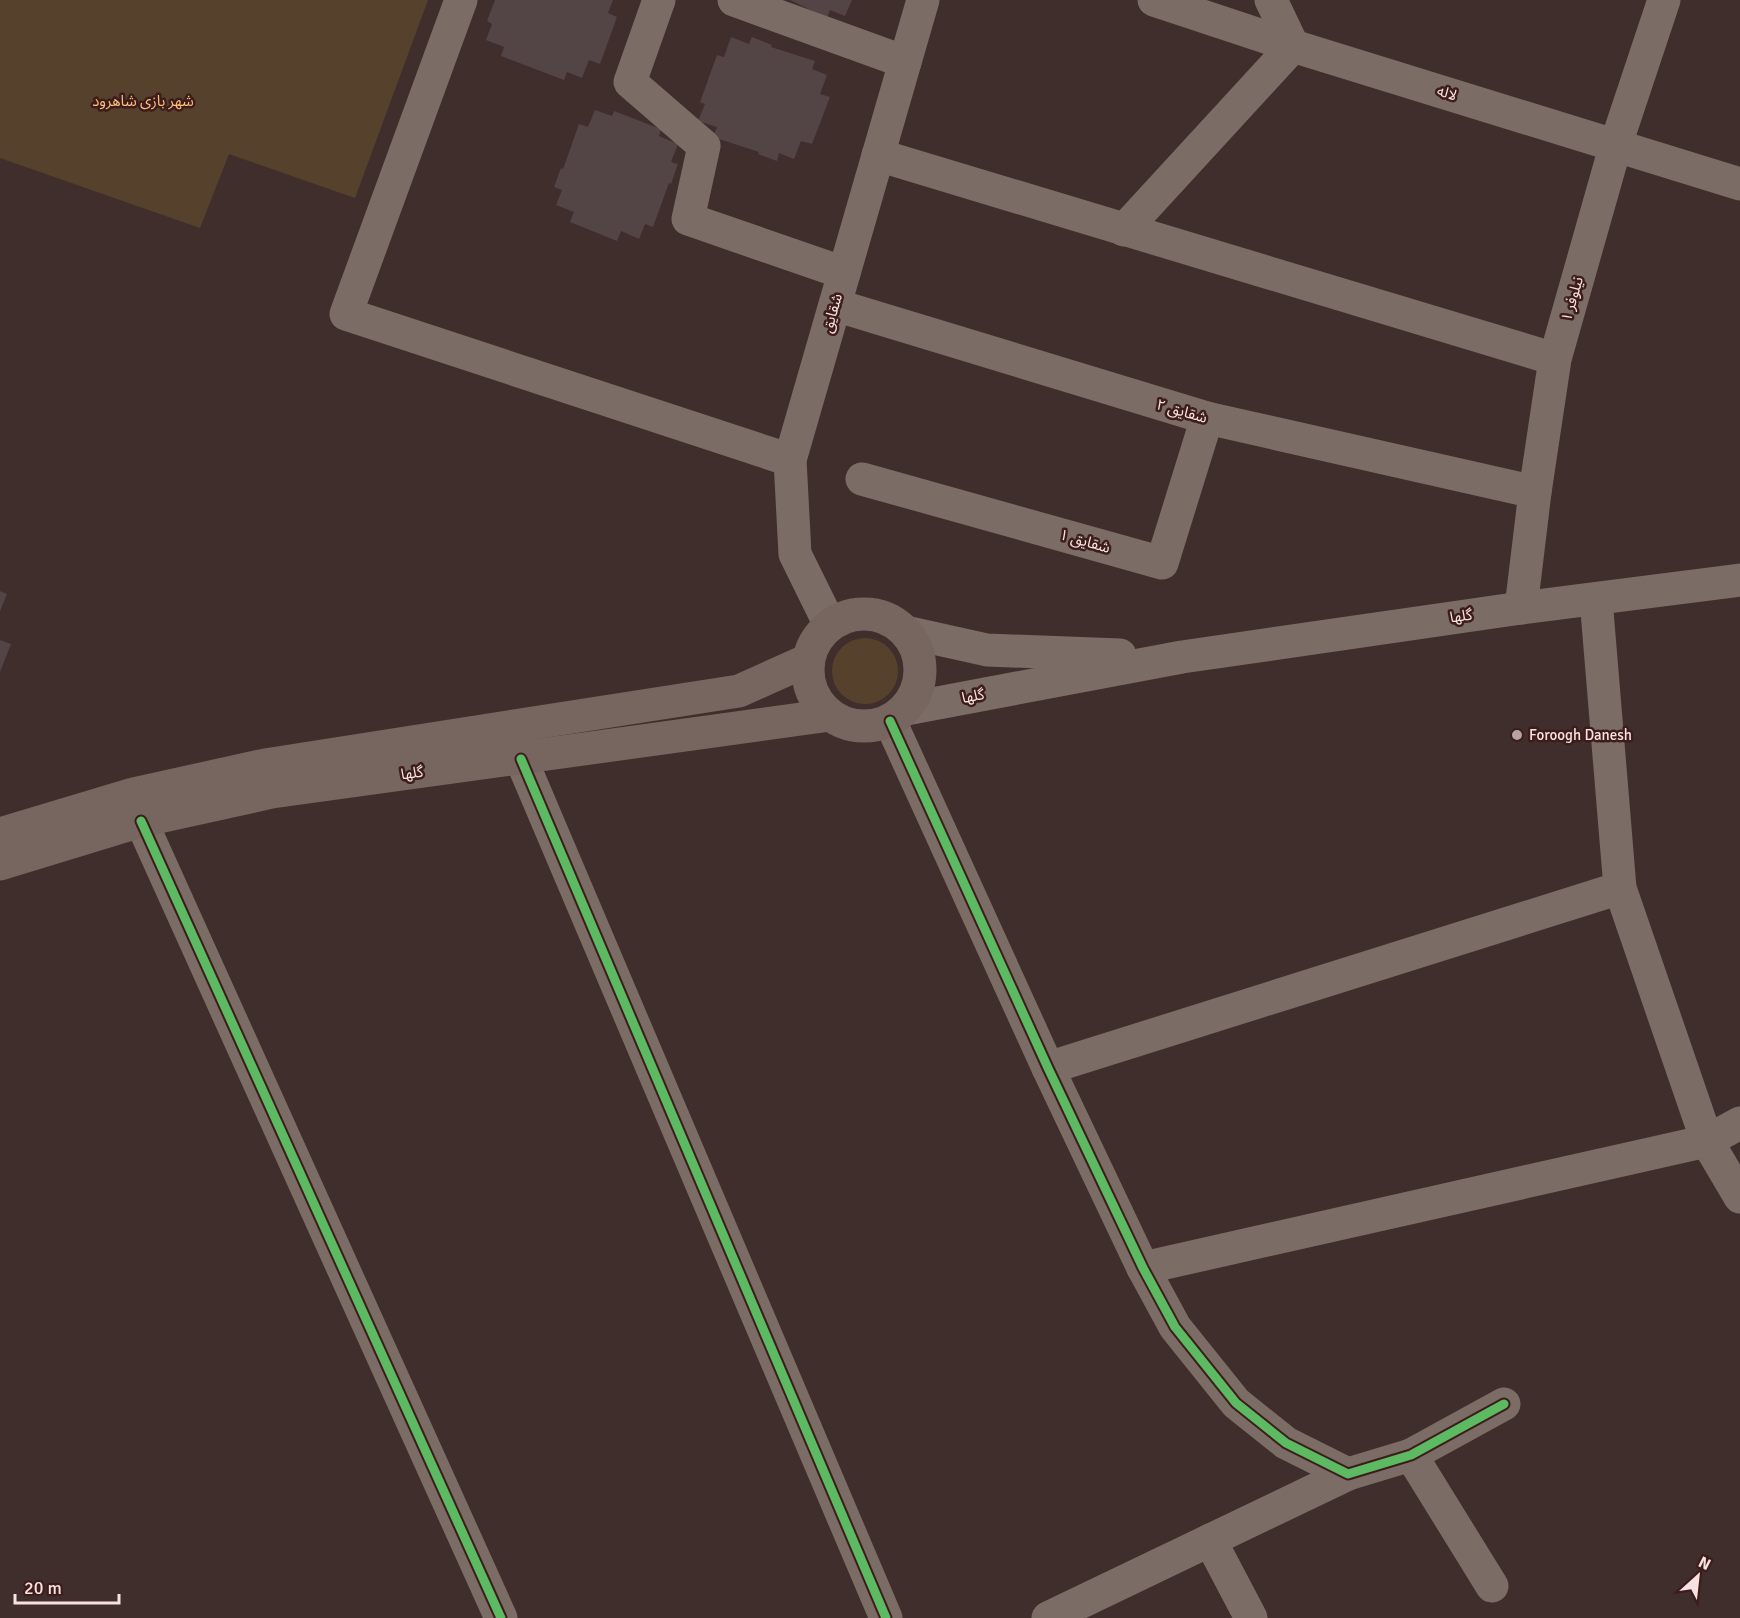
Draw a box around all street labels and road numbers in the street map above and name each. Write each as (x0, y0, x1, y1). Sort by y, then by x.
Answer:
street label: لاله (1435, 81, 1459, 105)
street label: نیلوفر ۱ (1557, 275, 1587, 323)
street label: شقایق (818, 291, 847, 335)
street label: شقایق ۲ (1154, 395, 1210, 428)
street label: شقایق ۱ (1057, 525, 1113, 558)
street label: گلها (1449, 605, 1474, 626)
street label: گلها (960, 685, 987, 707)
street label: گلها (400, 762, 425, 783)

